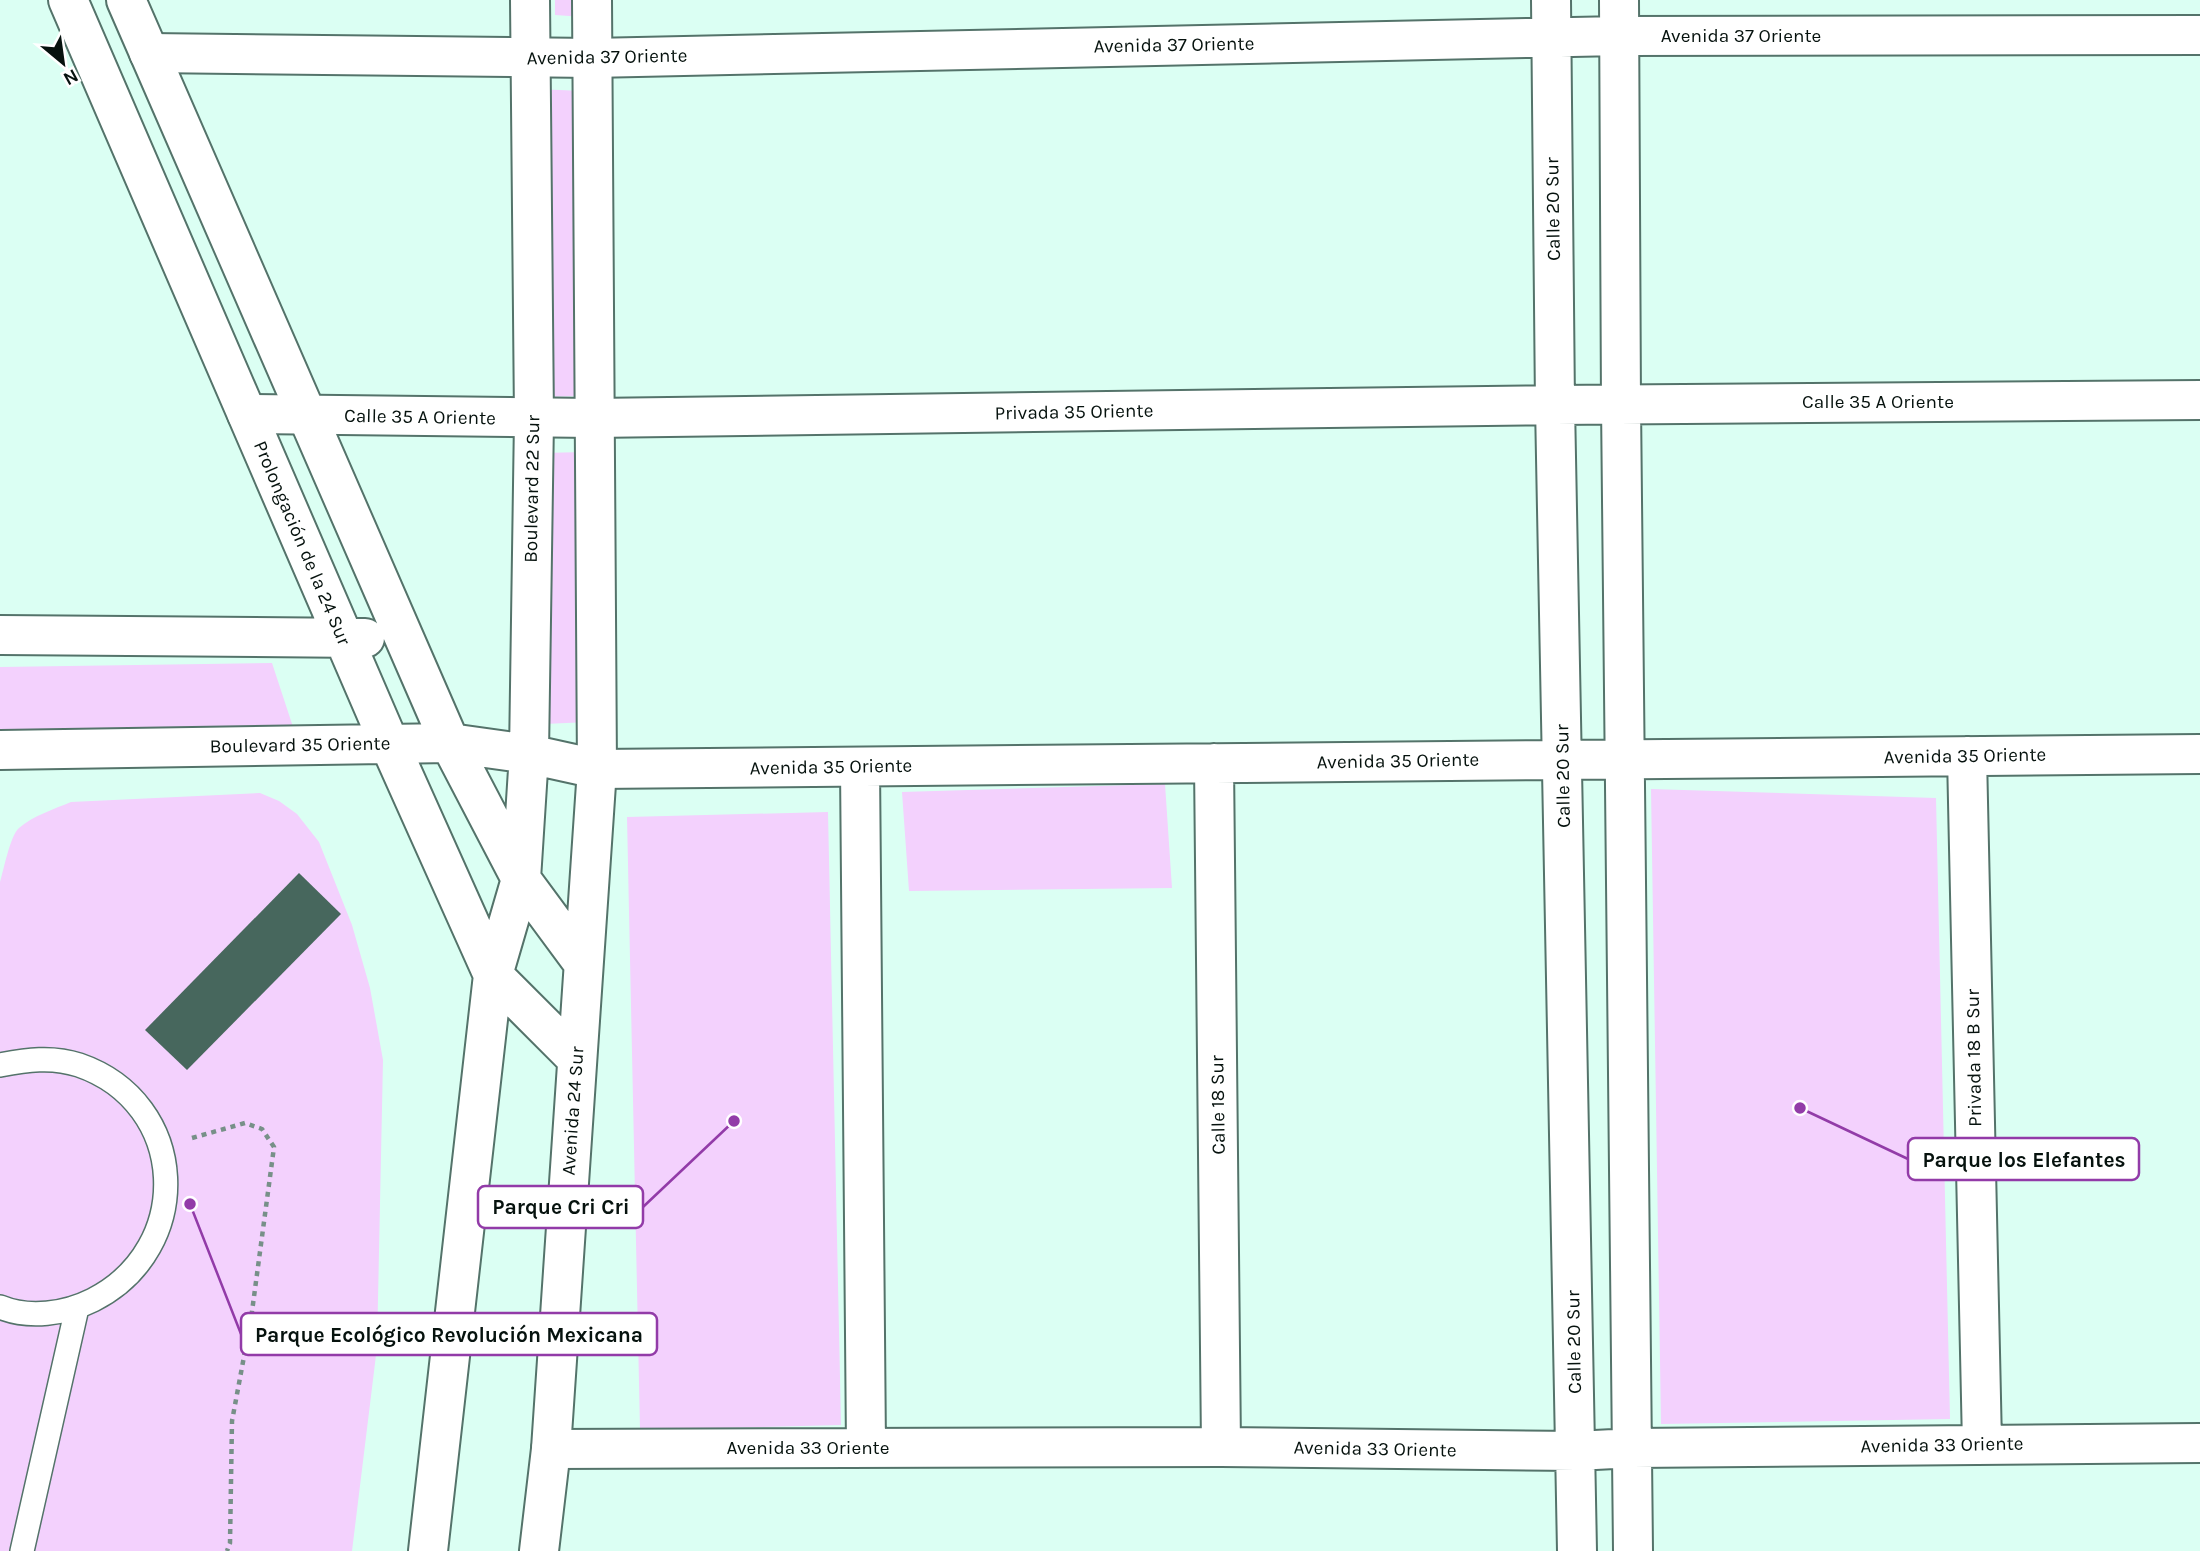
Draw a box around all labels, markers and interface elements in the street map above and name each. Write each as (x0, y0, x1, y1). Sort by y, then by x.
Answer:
street label: Avenida 37 Oriente (1661, 25, 1821, 47)
north arrow (28, 28, 98, 98)
street label: Avenida 37 Oriente (1093, 33, 1255, 57)
street label: Avenida 37 Oriente (526, 45, 688, 69)
text: N (59, 64, 82, 90)
street label: Calle 20 Sur (1541, 157, 1565, 261)
street label: Calle 35 A Oriente (1802, 391, 1954, 413)
street label: Privada 35 Oriente (994, 400, 1154, 424)
street label: Calle 35 A Oriente (344, 405, 496, 429)
street label: Boulevard 22 Sur (520, 415, 544, 563)
street label: Prolongación de la 24 Sur (249, 438, 355, 649)
street label: Calle 20 Sur (1551, 724, 1575, 828)
street label: Boulevard 35 Oriente (209, 732, 391, 758)
street label: Avenida 35 Oriente (1884, 744, 2046, 768)
street label: Avenida 35 Oriente (1317, 749, 1479, 773)
street label: Avenida 35 Oriente (750, 755, 912, 779)
street label: Privada 18 B Sur (1962, 989, 1986, 1127)
street label: Avenida 24 Sur (558, 1046, 588, 1176)
street label: Calle 18 Sur (1206, 1055, 1230, 1155)
callout: Parque los Elefantes (1908, 1138, 2139, 1180)
text: Parque los Elefantes (1922, 1148, 2126, 1173)
callout: Parque Cri Cri (478, 1186, 643, 1228)
text: Parque Cri Cri (492, 1195, 630, 1220)
street label: Calle 20 Sur (1562, 1290, 1586, 1394)
callout: Parque Ecológico Revolución Mexicana (241, 1313, 657, 1355)
text: Parque Ecológico Revolución Mexicana (255, 1323, 643, 1348)
street label: Avenida 33 Oriente (1860, 1433, 2024, 1457)
street label: Avenida 33 Oriente (726, 1437, 890, 1459)
street label: Avenida 33 Oriente (1293, 1437, 1457, 1461)

